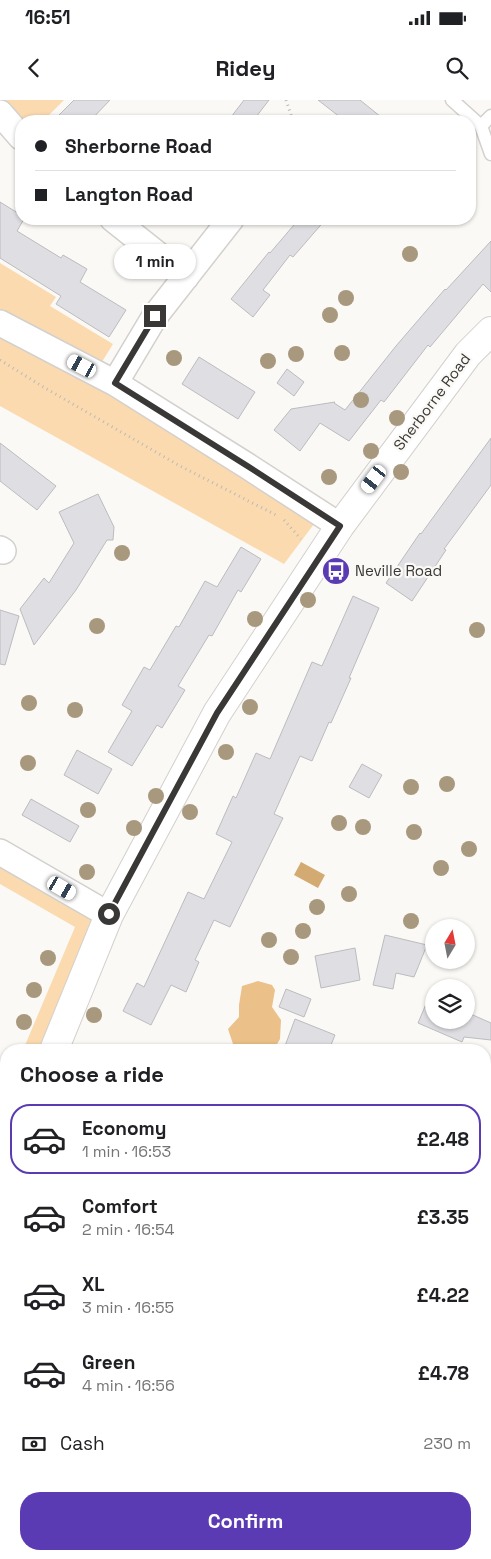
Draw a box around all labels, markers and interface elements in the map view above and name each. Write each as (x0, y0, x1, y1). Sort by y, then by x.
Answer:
text: 16:51 (25, 5, 71, 30)
icon: back (20, 54, 48, 82)
text: Ridey (215, 54, 276, 82)
icon: search (443, 54, 471, 82)
text: Sherborne Road (65, 134, 212, 159)
text: Langton Road (65, 182, 193, 207)
callout: 1 min (114, 244, 196, 278)
text: 1 min (135, 251, 175, 272)
route end (144, 305, 166, 327)
street label: Sherborne Road (389, 350, 474, 454)
car (65, 352, 98, 380)
car (358, 463, 389, 495)
bus stop icon: Neville Road (321, 556, 351, 586)
place label: Neville Road (355, 561, 442, 580)
car (45, 874, 78, 902)
route start (98, 903, 120, 925)
north arrow (425, 919, 475, 969)
map controls (425, 919, 475, 1029)
button: layers (425, 979, 475, 1029)
text: Choose a ride (20, 1060, 164, 1088)
text: Economy (82, 1116, 166, 1141)
icon: car (22, 1117, 67, 1162)
text: £2.48 (416, 1127, 469, 1152)
text: 1 min · 16:53 (82, 1141, 171, 1162)
text: Comfort (82, 1194, 158, 1219)
icon: car (22, 1195, 67, 1240)
text: £3.35 (417, 1205, 469, 1230)
text: 2 min · 16:54 (82, 1219, 175, 1240)
text: XL (82, 1272, 105, 1297)
icon: car (22, 1273, 67, 1318)
text: £4.22 (417, 1283, 469, 1308)
text: 3 min · 16:55 (82, 1297, 174, 1318)
text: Green (82, 1350, 135, 1375)
icon: car (22, 1351, 67, 1396)
text: £4.78 (418, 1361, 469, 1386)
text: 4 min · 16:56 (82, 1375, 175, 1396)
icon: cash (20, 1430, 48, 1458)
text: Cash (60, 1431, 105, 1456)
text: 230 m (424, 1433, 471, 1454)
button: Confirm (20, 1492, 471, 1550)

